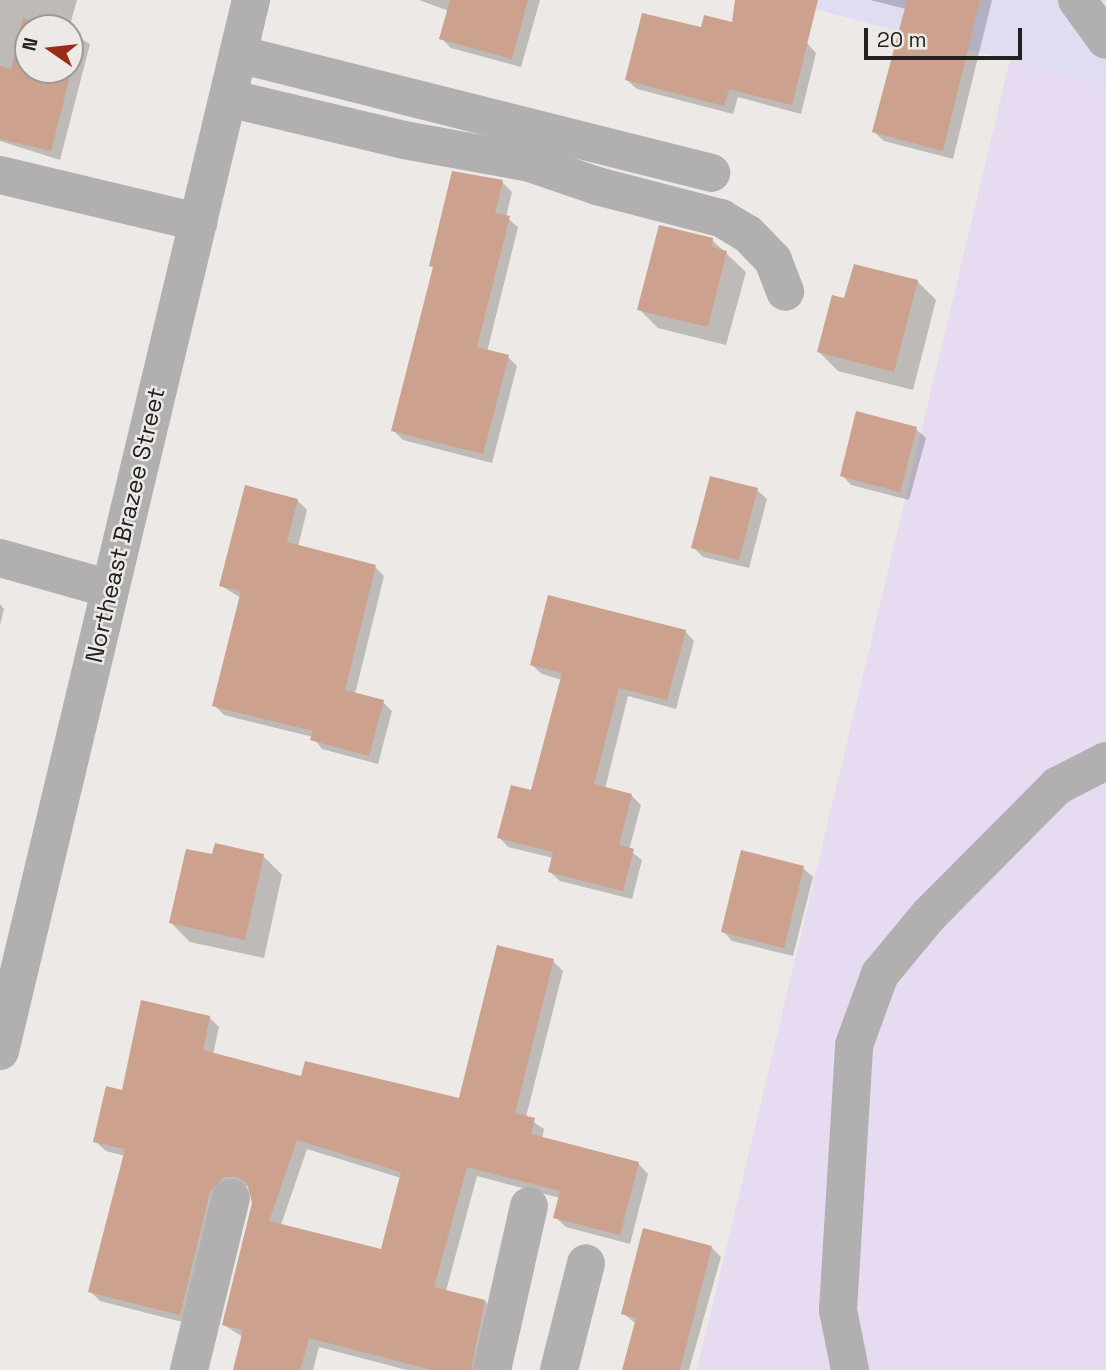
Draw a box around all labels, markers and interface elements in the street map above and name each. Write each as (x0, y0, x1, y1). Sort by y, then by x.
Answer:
north arrow (14, 14, 84, 84)
scale bar (868, 14, 1026, 58)
text: 20 m (877, 26, 927, 53)
text: N (16, 35, 44, 53)
street label: Northeast Brazee Street (79, 385, 171, 665)

